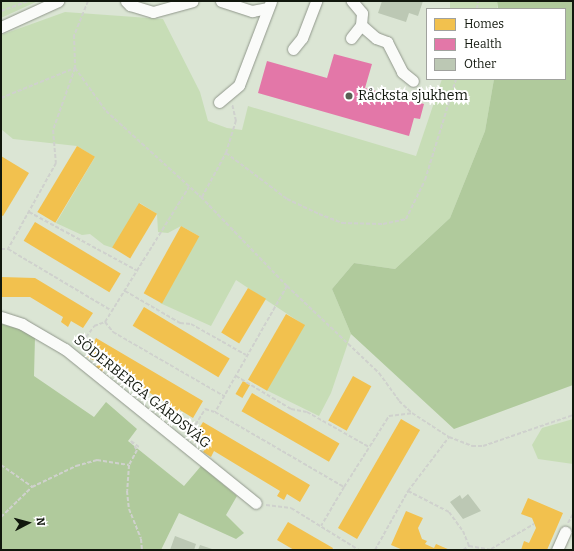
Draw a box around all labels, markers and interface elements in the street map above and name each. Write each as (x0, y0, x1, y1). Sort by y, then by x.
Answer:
legend (426, 8, 566, 80)
text: Homes (464, 17, 504, 31)
text: Health (464, 37, 502, 51)
text: Other (464, 57, 496, 71)
place label: Råcksta sjukhem (358, 88, 468, 104)
marker: Råcksta sjukhem (343, 90, 355, 102)
street label: SÖDERBERGA GÅRDSVÄG (70, 332, 214, 452)
north arrow (8, 503, 48, 543)
text: N (34, 517, 47, 527)

